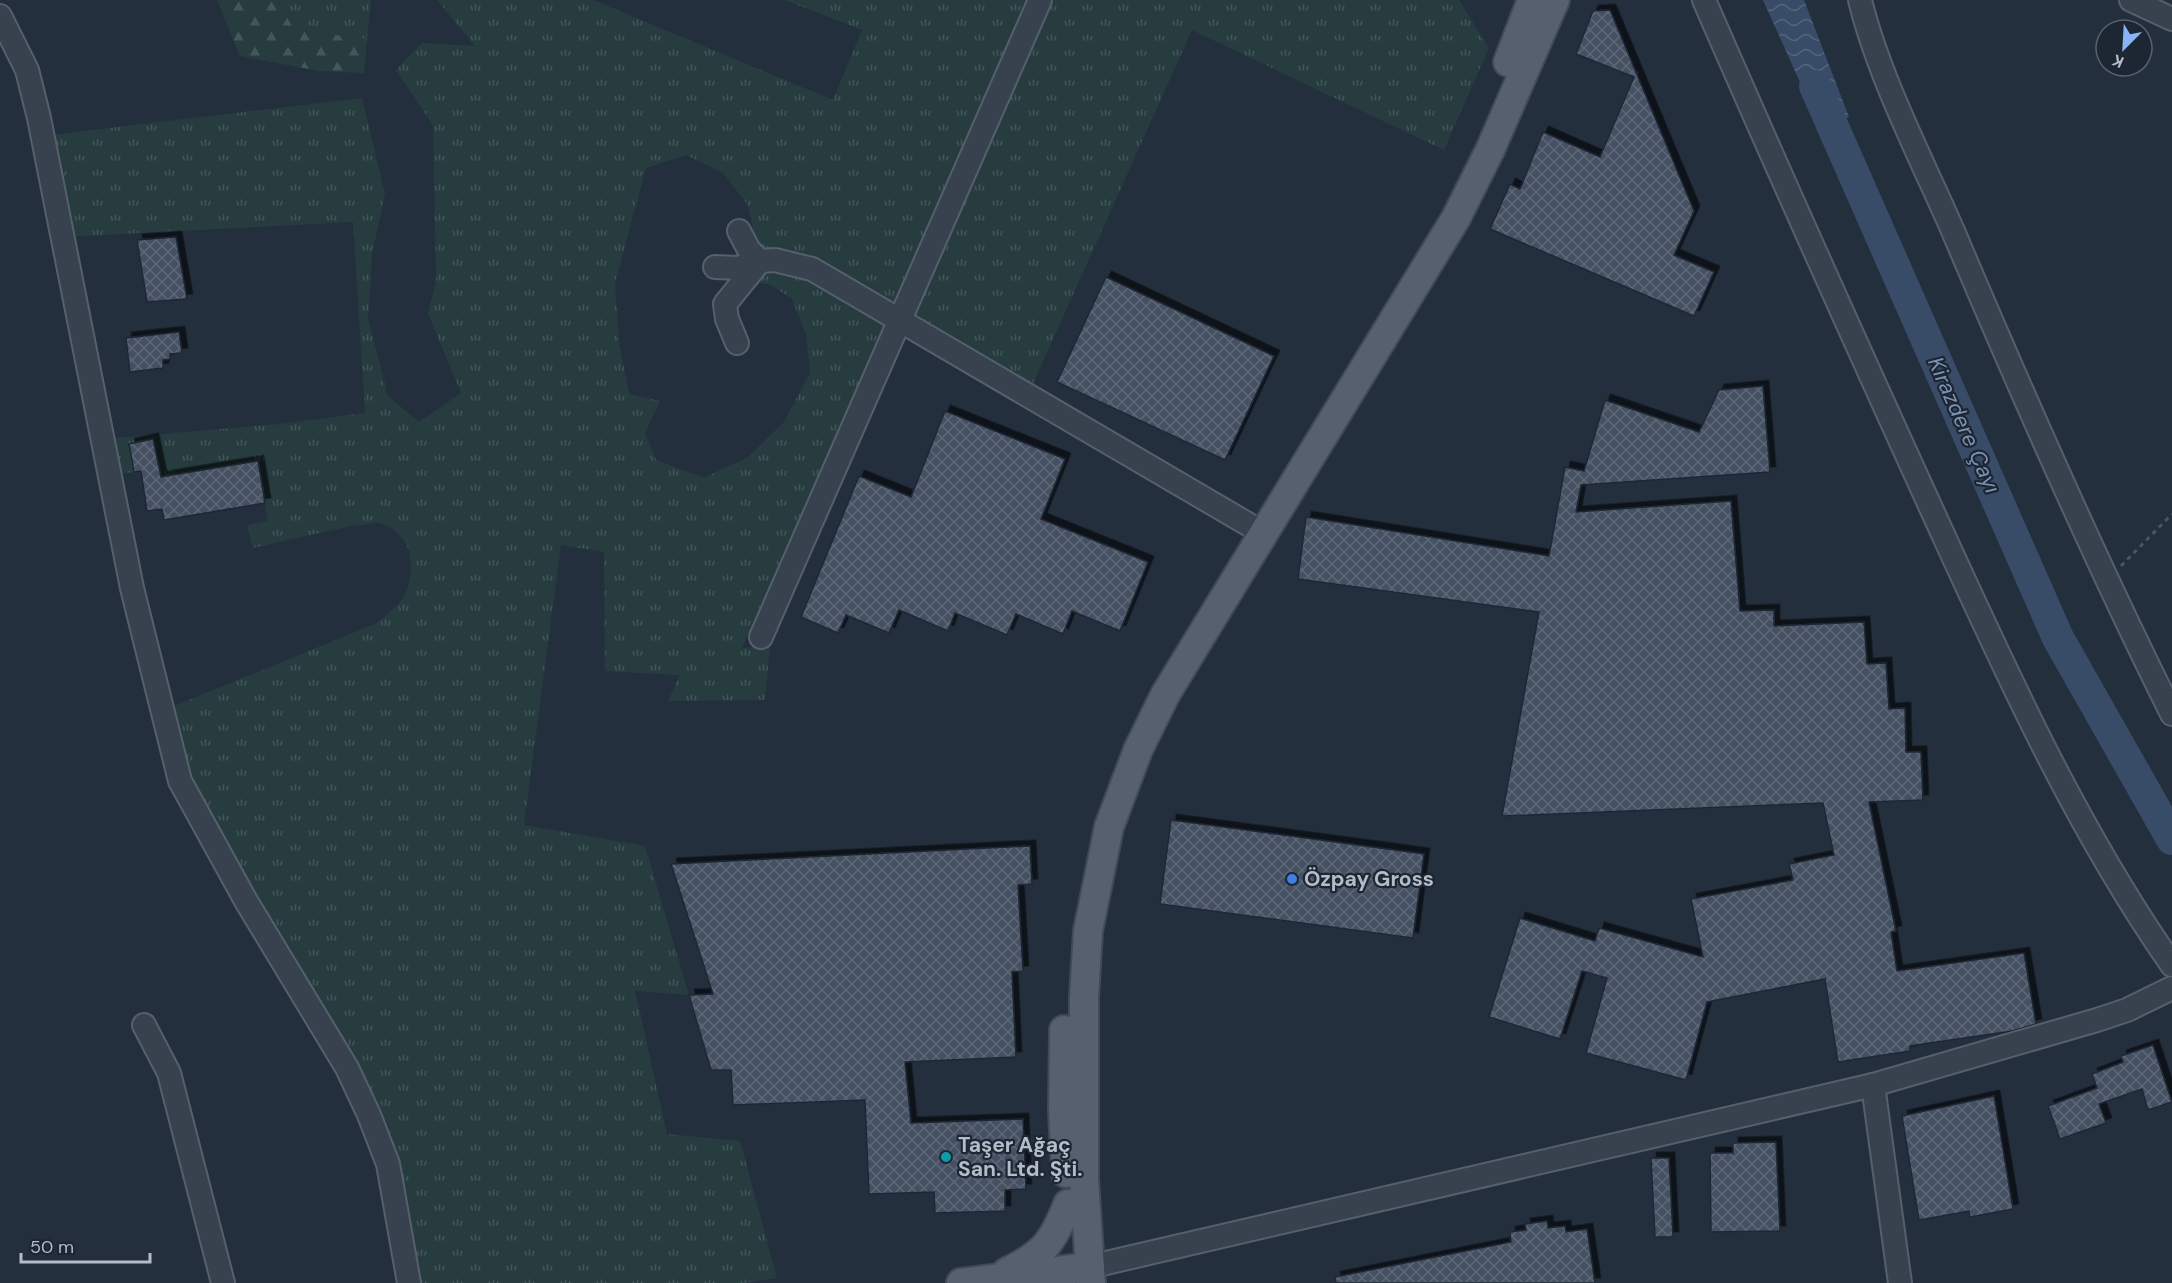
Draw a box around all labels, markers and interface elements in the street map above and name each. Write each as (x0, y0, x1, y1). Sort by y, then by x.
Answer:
north arrow (2094, 18, 2154, 78)
text: K (2109, 49, 2127, 73)
water label: Kirazdere Çayı (1921, 352, 2007, 498)
place label: Özpay Gross (1304, 865, 1434, 893)
marker: Özpay Gross (1285, 872, 1299, 886)
place label: Taşer Ağaç San. Ltd. Şti. (958, 1131, 1082, 1183)
marker: Taşer Ağaç San. Ltd. Şti. (939, 1150, 953, 1164)
scale bar (21, 1226, 150, 1264)
text: 50 m (30, 1235, 74, 1259)

